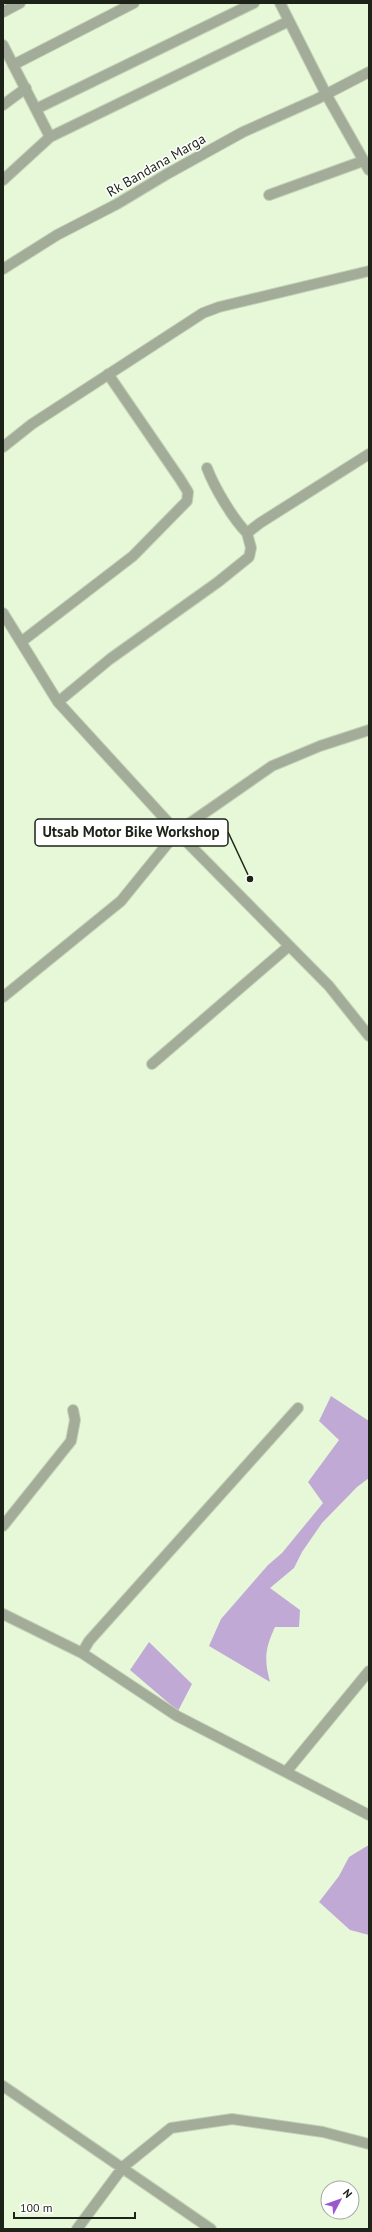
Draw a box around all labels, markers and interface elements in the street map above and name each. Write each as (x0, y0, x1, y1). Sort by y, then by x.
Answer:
street label: Rk Bandana Marga (103, 129, 209, 201)
callout: Utsab Motor Bike Workshop (35, 819, 228, 846)
text: Utsab Motor Bike Workshop (42, 822, 220, 841)
north arrow (320, 2180, 360, 2220)
text: N (340, 2186, 355, 2201)
scale bar (14, 2194, 135, 2220)
text: 100 m (20, 2200, 53, 2215)

